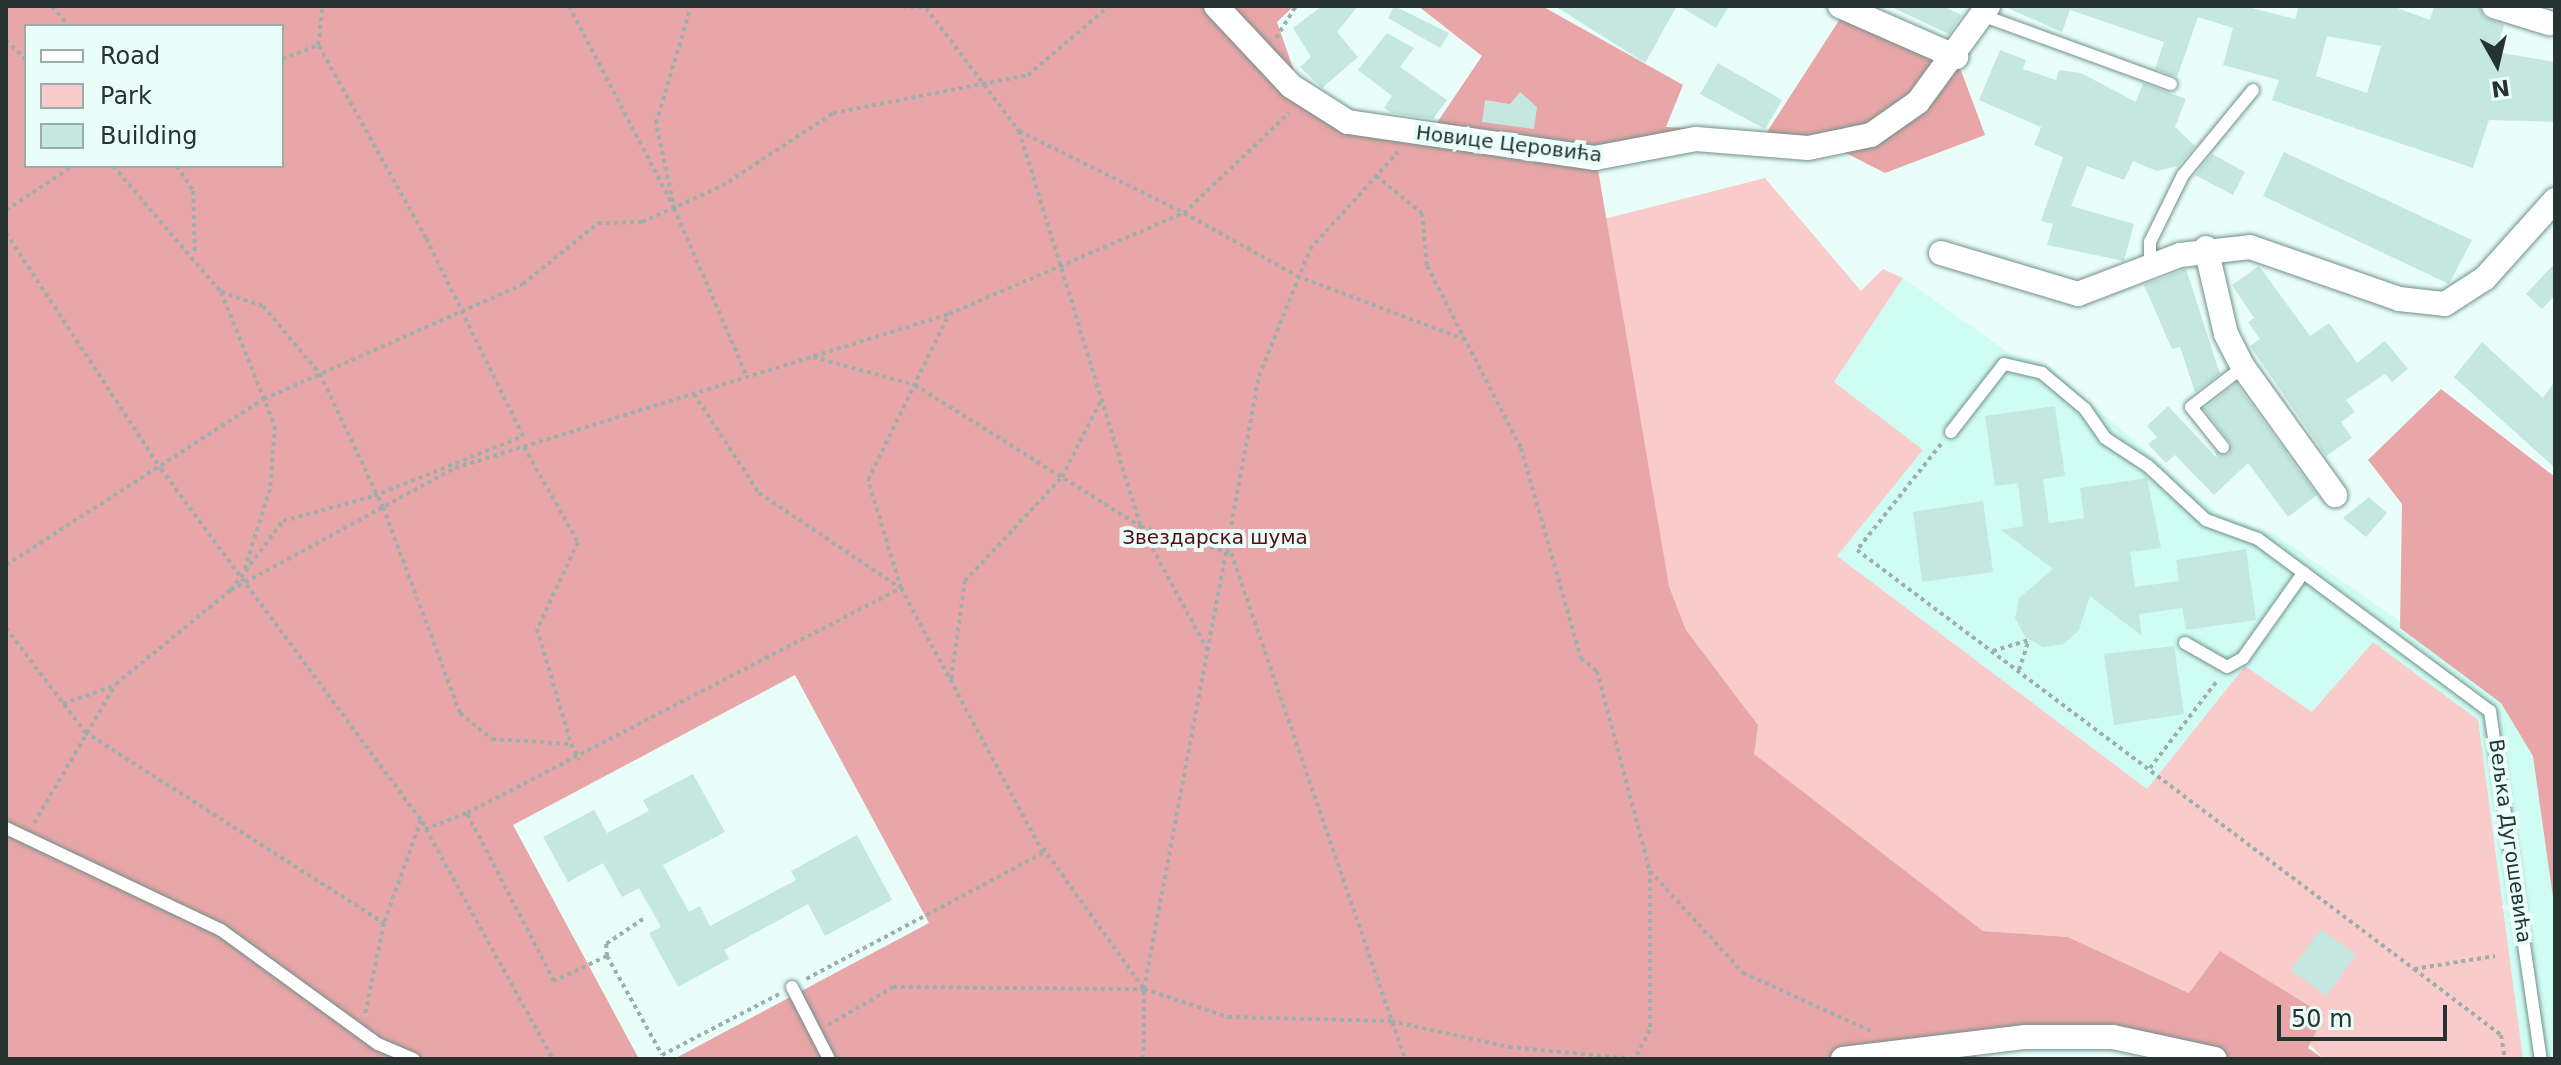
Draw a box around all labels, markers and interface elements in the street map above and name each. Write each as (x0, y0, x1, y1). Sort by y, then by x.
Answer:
legend (24, 24, 284, 168)
north arrow (2457, 24, 2537, 104)
text: Road (100, 42, 160, 70)
text: N (2490, 75, 2511, 102)
text: Park (100, 82, 152, 110)
street label: Новице Церовића (1415, 121, 1603, 167)
text: Building (100, 122, 197, 150)
park label: Звездарска шума (1122, 525, 1308, 549)
street label: Вељка Дугошевића (2484, 738, 2536, 944)
scale bar (2281, 989, 2451, 1039)
text: 50 m (2291, 1005, 2353, 1033)

